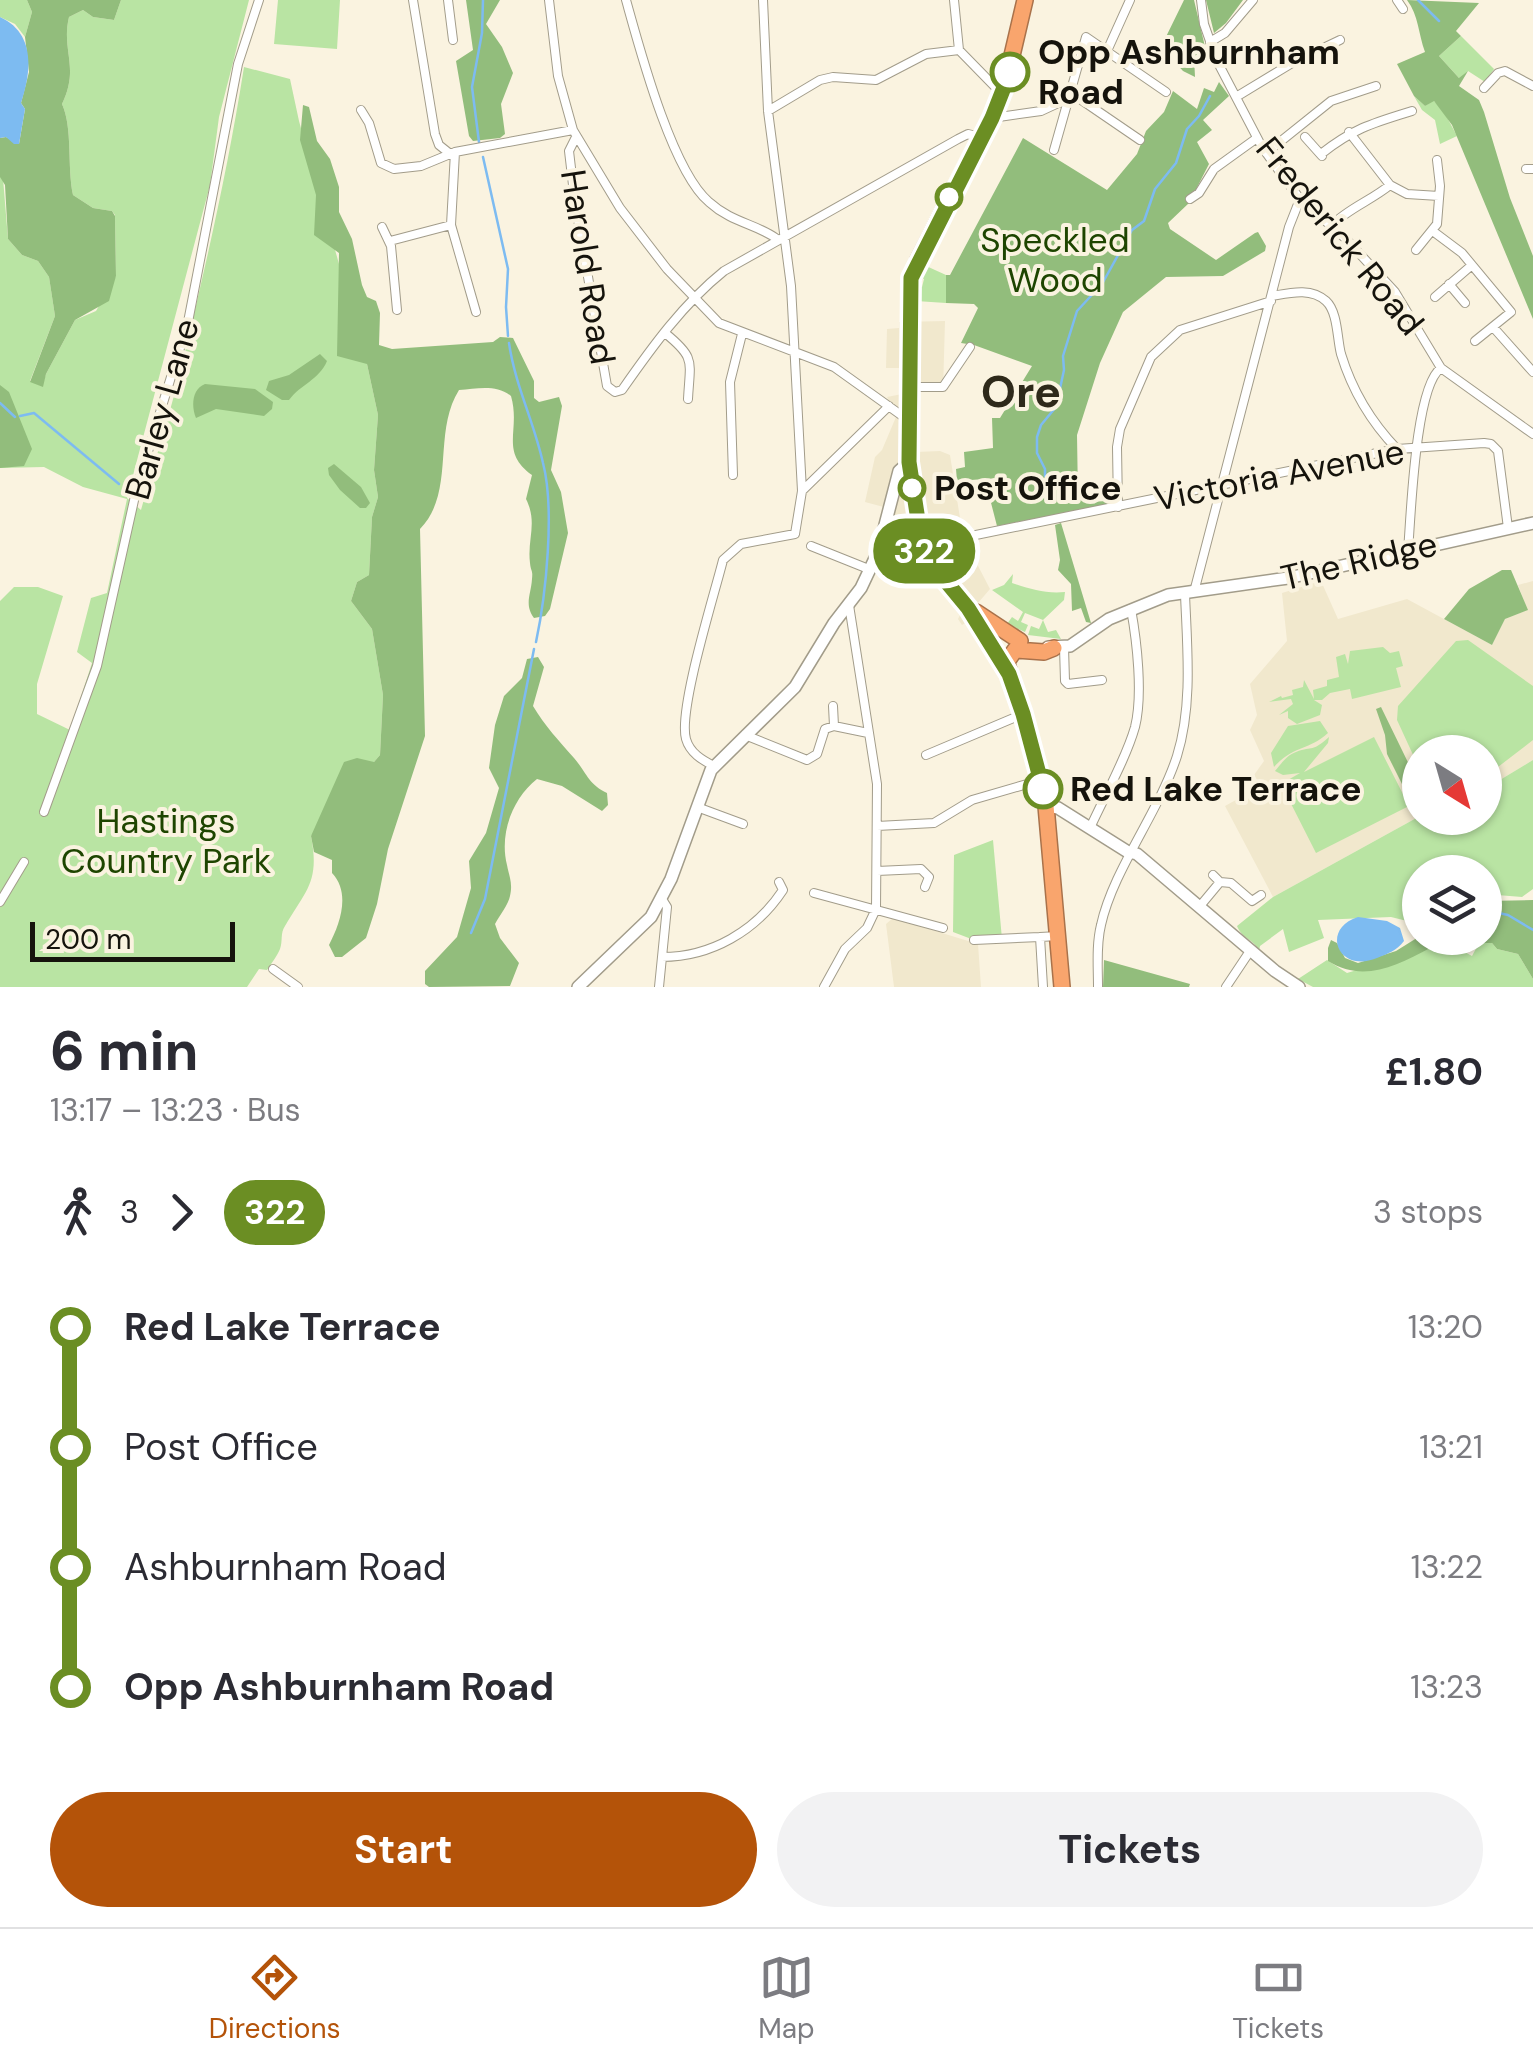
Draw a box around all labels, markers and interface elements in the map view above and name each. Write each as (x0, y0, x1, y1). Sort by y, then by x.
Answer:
place label: Opp Ashburnham Road (1038, 29, 1340, 115)
marker: Opp Ashburnham Road (991, 53, 1029, 91)
street label: Frederick Road (1246, 127, 1434, 345)
street label: Harold Road (550, 166, 626, 368)
unlabelled marker (936, 184, 962, 210)
park label: Speckled Wood (980, 217, 1130, 303)
street label: Barley Lane (114, 313, 210, 505)
district label: Ore (981, 362, 1061, 421)
street label: Victoria Avenue (1150, 428, 1408, 522)
place label: Post Office (934, 465, 1122, 511)
marker: Post Office (899, 475, 925, 501)
line badge: 322 (866, 518, 982, 584)
street label: The Ridge (1276, 521, 1442, 601)
text: 322 (893, 528, 955, 574)
north arrow (1402, 735, 1502, 835)
map controls (1402, 735, 1502, 955)
place label: Red Lake Terrace (1070, 766, 1362, 812)
marker: Red Lake Terrace (1024, 770, 1062, 808)
park label: Hastings Country Park (61, 798, 272, 884)
button: layers (1402, 855, 1502, 955)
scale bar (30, 917, 235, 961)
text: 200 m (45, 921, 132, 958)
text: 6 min (50, 1015, 199, 1087)
text: £1.80 (1385, 1047, 1483, 1097)
text: 13:17 – 13:23 · Bus (50, 1089, 301, 1131)
icon: walk (50, 1185, 105, 1240)
icon: forward (154, 1185, 209, 1240)
text: 322 (244, 1189, 305, 1235)
text: 3 (120, 1191, 139, 1233)
text: 3 stops (1373, 1191, 1483, 1233)
text: Red Lake Terrace (124, 1302, 441, 1352)
text: 13:20 (1408, 1306, 1483, 1348)
text: Post Office (124, 1422, 318, 1472)
text: 13:21 (1419, 1426, 1483, 1468)
text: Ashburnham Road (124, 1542, 447, 1592)
text: 13:22 (1411, 1546, 1483, 1588)
text: Opp Ashburnham Road (124, 1662, 554, 1712)
text: 13:23 (1410, 1666, 1483, 1708)
button: Start (50, 1792, 757, 1907)
button: Tickets (777, 1792, 1483, 1907)
tab: Directions (209, 1950, 341, 2047)
tab: Map (758, 1950, 815, 2047)
tab: Tickets (1232, 1950, 1324, 2047)

